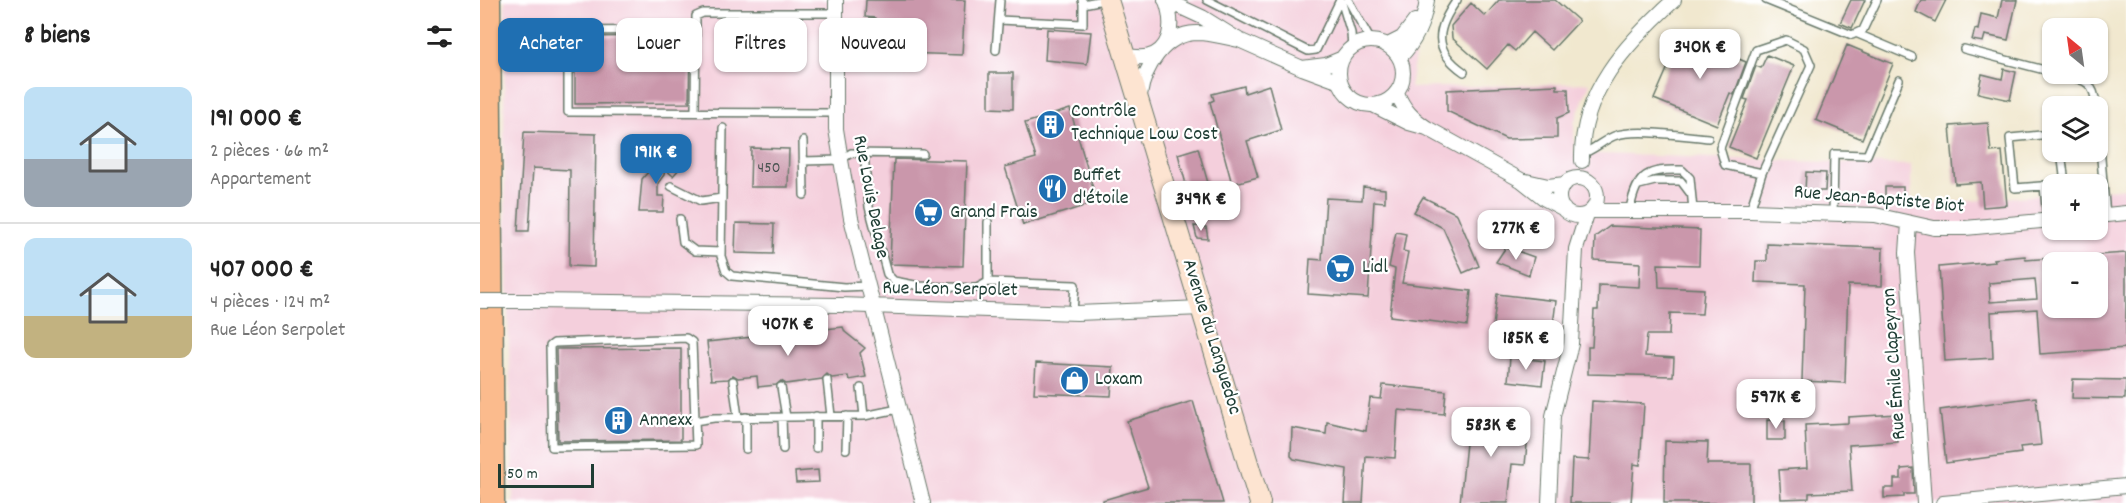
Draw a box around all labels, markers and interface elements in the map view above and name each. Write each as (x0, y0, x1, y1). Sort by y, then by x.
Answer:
text: 8 biens (24, 18, 91, 55)
chip: Acheter (498, 18, 604, 72)
chip: Louer (616, 18, 702, 72)
chip: Filtres (714, 18, 807, 72)
chip: Nouveau (819, 18, 927, 72)
north arrow (2042, 18, 2108, 84)
map controls (2042, 18, 2108, 318)
icon: filters (423, 20, 456, 53)
pin: 340K € (1651, 29, 1749, 80)
text: 340K € (1673, 34, 1727, 62)
button: layers (2042, 96, 2108, 162)
place label: Contrôle Technique Low Cost (1071, 98, 1218, 149)
text: 191 000 € (210, 101, 302, 138)
building icon: Contrôle Technique Low Cost (1034, 108, 1066, 140)
icon: home (72, 111, 144, 183)
street label: Rue Louis Delage (844, 133, 896, 261)
pin: 191K € (607, 134, 705, 185)
text: 2 pièces · 66 m² (210, 138, 329, 166)
text: 191K € (635, 139, 677, 167)
house number: 450 (758, 157, 780, 180)
place label: Buffet d'étoile (1073, 162, 1129, 213)
text: Appartement (210, 166, 312, 194)
restaurant icon: Buffet d'étoile (1036, 172, 1068, 204)
button: + (2042, 174, 2108, 240)
street label: Rue Jean-Baptiste Biot (1793, 179, 1965, 221)
pin: 349K € (1152, 181, 1250, 232)
text: 349K € (1175, 186, 1227, 214)
supermarket icon: Grand Frais (913, 197, 945, 229)
place label: Grand Frais (950, 199, 1038, 227)
pin: 277K € (1467, 210, 1565, 261)
text: 277K € (1491, 215, 1541, 243)
text: 407 000 € (210, 252, 314, 289)
supermarket icon: Lidl (1325, 252, 1357, 284)
button: − (2042, 252, 2108, 318)
place label: Lidl (1362, 254, 1388, 282)
street label: Avenue du Languedoc (1174, 256, 1248, 418)
icon: home (72, 262, 144, 334)
street label: Rue Léon Serpolet (882, 275, 1018, 305)
street label: Rue Émile Clapeyron (1876, 287, 1914, 441)
text: 4 pièces · 124 m² (210, 289, 330, 317)
pin: 407K € (739, 306, 837, 357)
text: 407K € (762, 311, 814, 339)
text: Rue Léon Serpolet (210, 317, 345, 345)
pin: 185K € (1477, 320, 1575, 371)
text: 185K € (1503, 325, 1549, 353)
shop icon: Loxam (1058, 364, 1090, 396)
place label: Loxam (1095, 366, 1143, 394)
pin: 597K € (1727, 379, 1825, 430)
text: 597K € (1750, 384, 1802, 412)
building icon: Annexx (602, 405, 634, 437)
place label: Annexx (639, 407, 693, 435)
pin: 583K € (1442, 407, 1540, 458)
text: 583K € (1465, 412, 1517, 440)
scale bar (498, 461, 594, 488)
text: 50 m (507, 463, 538, 486)

